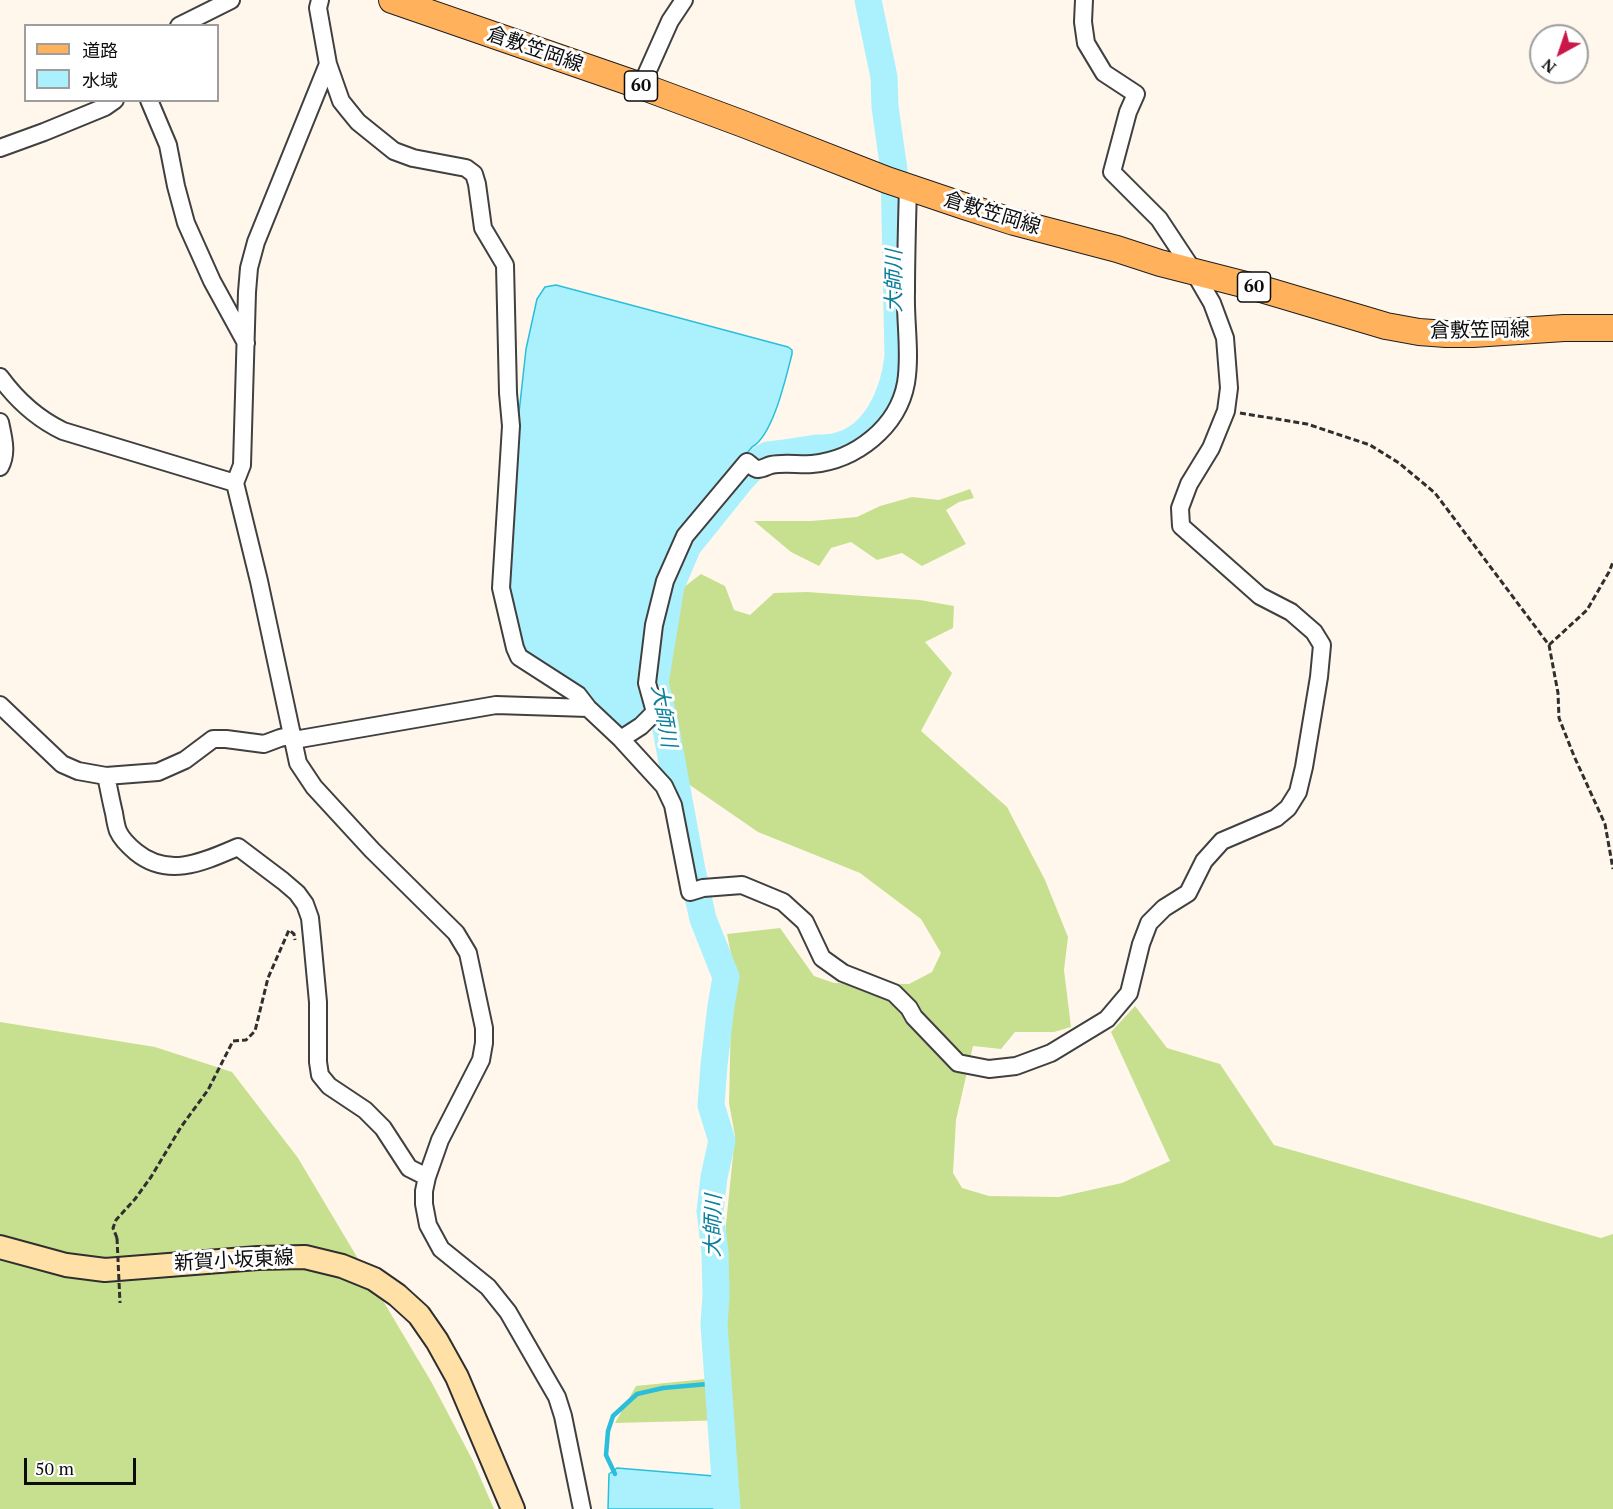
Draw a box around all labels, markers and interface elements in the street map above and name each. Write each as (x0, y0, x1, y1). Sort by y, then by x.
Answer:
street label: 倉敷笠岡線 (484, 22, 586, 78)
legend (24, 24, 219, 102)
north arrow (1529, 24, 1589, 84)
text: 道路 (82, 38, 118, 62)
text: N (1537, 54, 1560, 79)
text: 水域 (82, 68, 118, 92)
road number: 60 (624, 71, 658, 101)
street label: 倉敷笠岡線 (941, 188, 1043, 240)
water label: 大師川 (882, 250, 908, 312)
road number: 60 (1238, 272, 1270, 302)
street label: 倉敷笠岡線 (1430, 318, 1530, 344)
water label: 大師川 (645, 683, 681, 749)
water label: 大師川 (701, 1194, 727, 1258)
street label: 新賀小坂東線 (173, 1246, 295, 1276)
scale bar (27, 1446, 140, 1484)
text: 50 m (35, 1456, 74, 1480)

